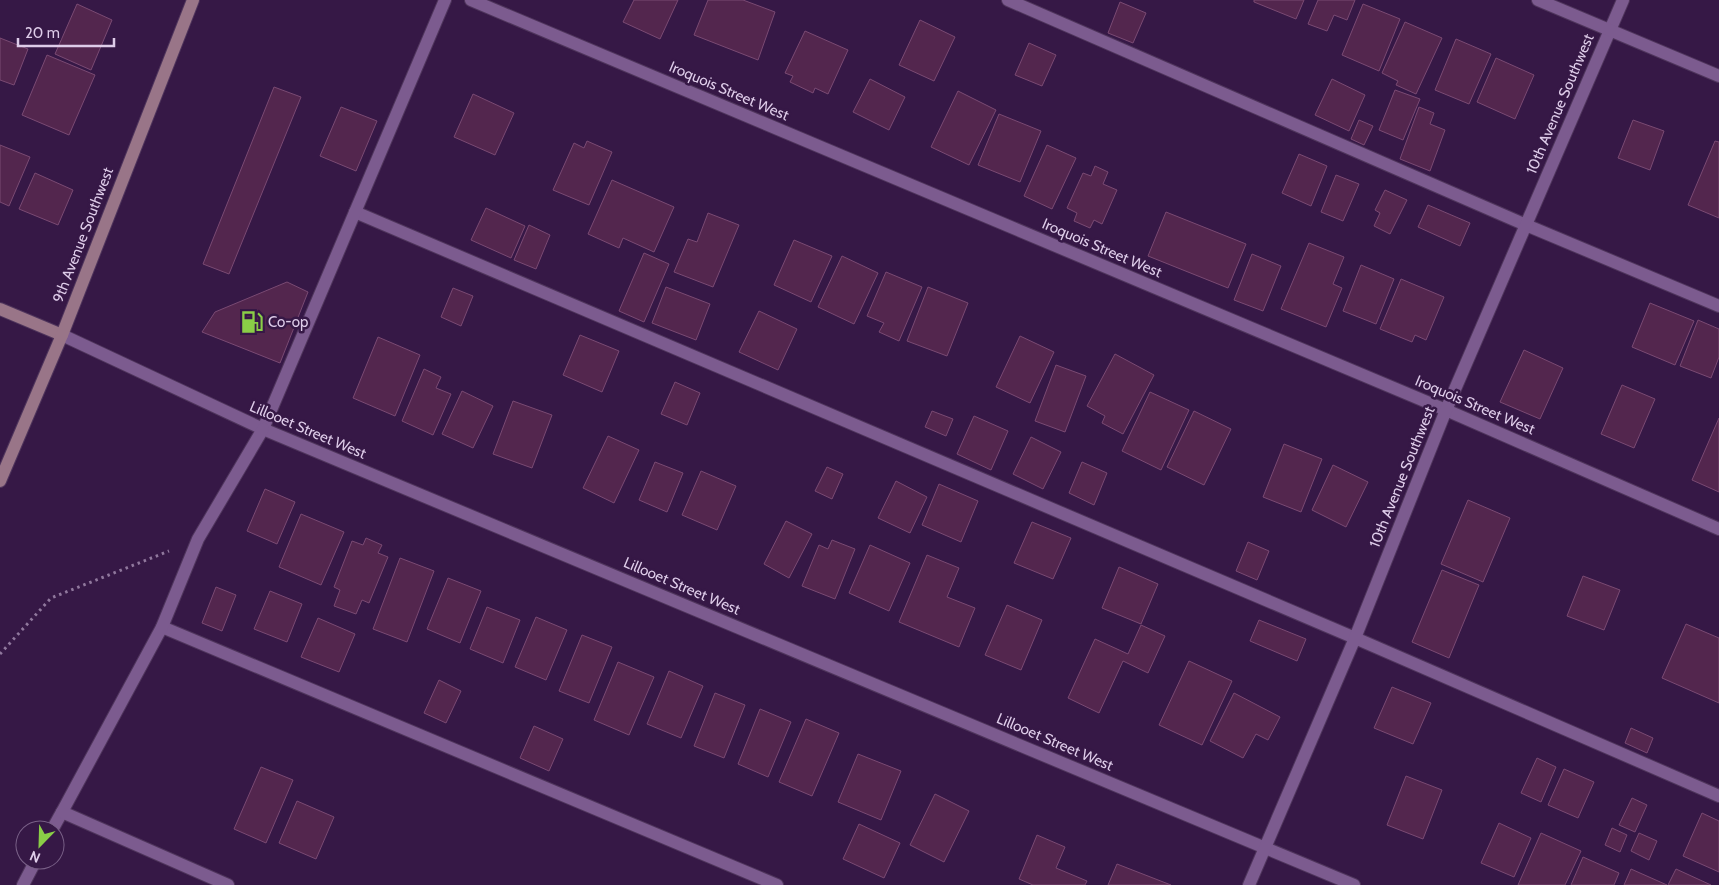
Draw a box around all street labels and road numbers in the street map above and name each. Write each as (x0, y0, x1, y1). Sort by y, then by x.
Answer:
street label: 10th Avenue Southwest (1522, 31, 1598, 177)
street label: Iroquois Street West (666, 58, 792, 124)
street label: 9th Avenue Southwest (49, 165, 117, 305)
street label: Iroquois Street West (1039, 215, 1165, 281)
street label: Iroquois Street West (1412, 372, 1538, 438)
street label: Lillooet Street West (247, 397, 369, 463)
street label: 10th Avenue Southwest (1365, 404, 1439, 550)
street label: Lillooet Street West (621, 553, 743, 619)
street label: Lillooet Street West (994, 709, 1116, 775)

